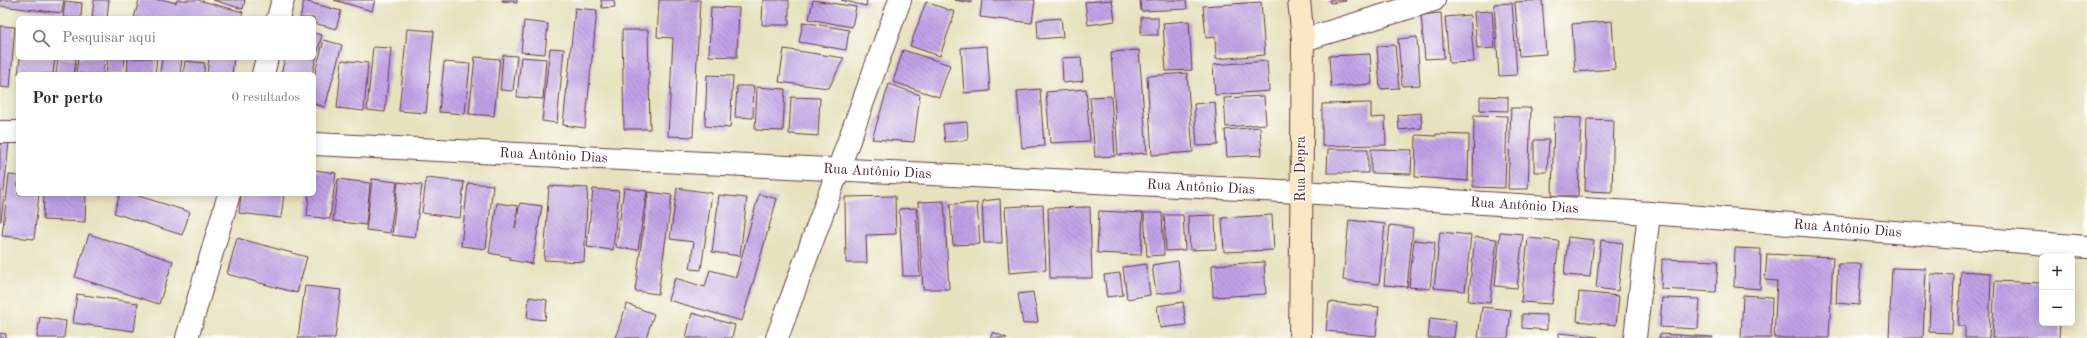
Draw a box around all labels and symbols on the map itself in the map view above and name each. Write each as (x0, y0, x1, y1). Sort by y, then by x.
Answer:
street label: Rua Depra (1294, 136, 1308, 202)
street label: Rua Antônio Dias (499, 146, 608, 165)
street label: Rua Antônio Dias (823, 162, 932, 181)
street label: Rua Antônio Dias (1146, 178, 1255, 197)
street label: Rua Antônio Dias (1470, 195, 1579, 216)
street label: Rua Antônio Dias (1793, 217, 1902, 240)

